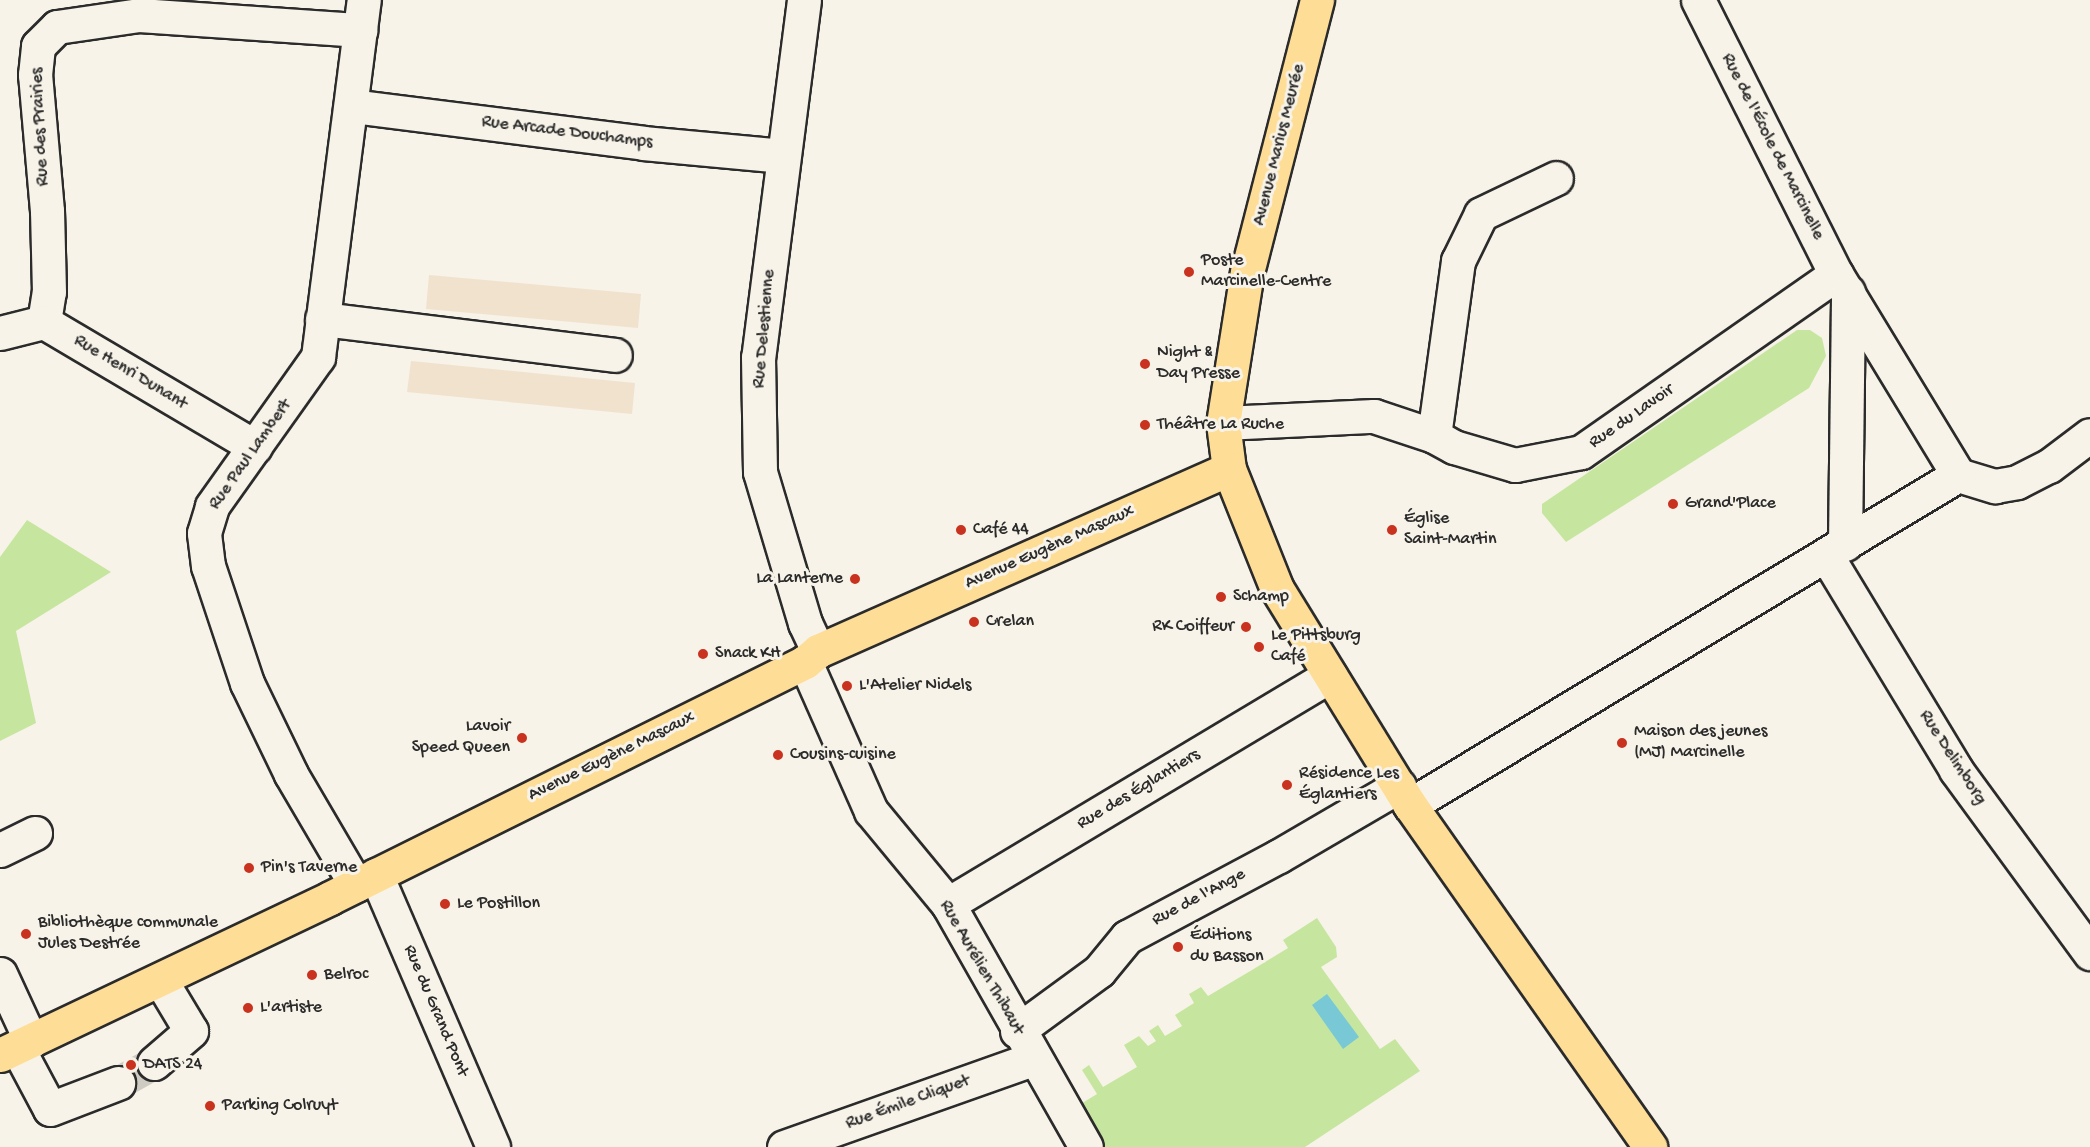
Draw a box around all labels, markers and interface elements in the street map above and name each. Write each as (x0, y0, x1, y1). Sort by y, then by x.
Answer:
street label: Rue de l'École de Marcinelle (1716, 50, 1828, 244)
street label: Avenue Marius Meurée (1249, 62, 1311, 228)
street label: Rue des Prairies (27, 67, 55, 187)
street label: Rue Arcade Douchamps (480, 112, 654, 154)
place label: Poste Marcinelle-Centre (1201, 251, 1331, 294)
marker: Poste Marcinelle-Centre (1182, 265, 1196, 279)
street label: Rue Delestienne (749, 269, 781, 389)
street label: Rue Henri Dunant (69, 331, 191, 415)
place label: Night & Day Presse (1157, 343, 1240, 386)
marker: Night & Day Presse (1138, 357, 1152, 371)
street label: Rue du Lavoir (1585, 380, 1679, 454)
street label: Rue Paul Lambert (205, 396, 297, 514)
place label: Théâtre La Ruche (1157, 414, 1284, 436)
marker: Théâtre La Ruche (1138, 418, 1152, 432)
place label: Grand'Place (1685, 493, 1776, 515)
marker: Grand'Place (1666, 497, 1680, 511)
street label: Avenue Eugène Mascaux (962, 501, 1138, 595)
place label: Église Saint-Martin (1404, 509, 1496, 552)
place label: Café 44 (973, 519, 1029, 541)
marker: Café 44 (954, 523, 968, 537)
marker: Église Saint-Martin (1385, 523, 1399, 537)
place label: La Lanterne (756, 568, 843, 590)
marker: La Lanterne (848, 572, 862, 586)
place label: Schamp (1233, 586, 1289, 608)
marker: Schamp (1214, 590, 1228, 604)
place label: Crelan (986, 611, 1034, 633)
marker: Crelan (967, 615, 981, 629)
place label: RK Coiffeur (1152, 616, 1234, 638)
marker: RK Coiffeur (1239, 620, 1253, 634)
place label: Le Pittsburg Café (1271, 626, 1361, 668)
marker: Le Pittsburg Café (1252, 640, 1266, 654)
place label: Snack KH (715, 643, 780, 665)
marker: Snack KH (696, 647, 710, 661)
place label: L'Atelier Nidels (859, 675, 971, 697)
marker: L'Atelier Nidels (840, 679, 854, 693)
street label: Avenue Eugène Mascaux (525, 707, 699, 807)
street label: Rue Delimborg (1913, 707, 1991, 809)
place label: Lavoir Speed Queen (412, 717, 510, 760)
place label: Maison des jeunes (MJ) Marcinelle (1634, 722, 1767, 764)
marker: Lavoir Speed Queen (515, 731, 529, 745)
marker: Maison des jeunes (MJ) Marcinelle (1615, 736, 1629, 750)
place label: Cousins-cuisine (790, 744, 896, 766)
street label: Rue des Églantiers (1074, 745, 1204, 835)
marker: Cousins-cuisine (771, 748, 785, 762)
place label: Résidence Les Églantiers (1299, 764, 1399, 806)
marker: Résidence Les Églantiers (1280, 778, 1294, 792)
place label: Pin's Taverne (261, 857, 357, 879)
marker: Pin's Taverne (242, 861, 256, 875)
street label: Rue de l'Ange (1149, 864, 1249, 932)
place label: Le Postillon (457, 893, 540, 915)
marker: Le Postillon (438, 897, 452, 911)
street label: Rue Aurélien Thibaut (934, 897, 1028, 1039)
place label: Bibliothèque communale Jules Destrée (38, 913, 218, 956)
place label: Éditions du Basson (1190, 926, 1264, 968)
marker: Bibliothèque communale Jules Destrée (19, 927, 33, 941)
marker: Éditions du Basson (1171, 940, 1185, 954)
street label: Rue du Grand Pont (398, 942, 472, 1080)
place label: Belroc (324, 964, 368, 986)
marker: Belroc (305, 968, 319, 982)
place label: L'artiste (260, 997, 322, 1019)
marker: L'artiste (241, 1001, 255, 1015)
place label: DATS 24 (143, 1054, 202, 1076)
marker: DATS 24 (124, 1058, 138, 1072)
street label: Rue Émile Cliquet (843, 1071, 973, 1135)
place label: Parking Colruyt (222, 1095, 337, 1117)
marker: Parking Colruyt (203, 1099, 217, 1113)

